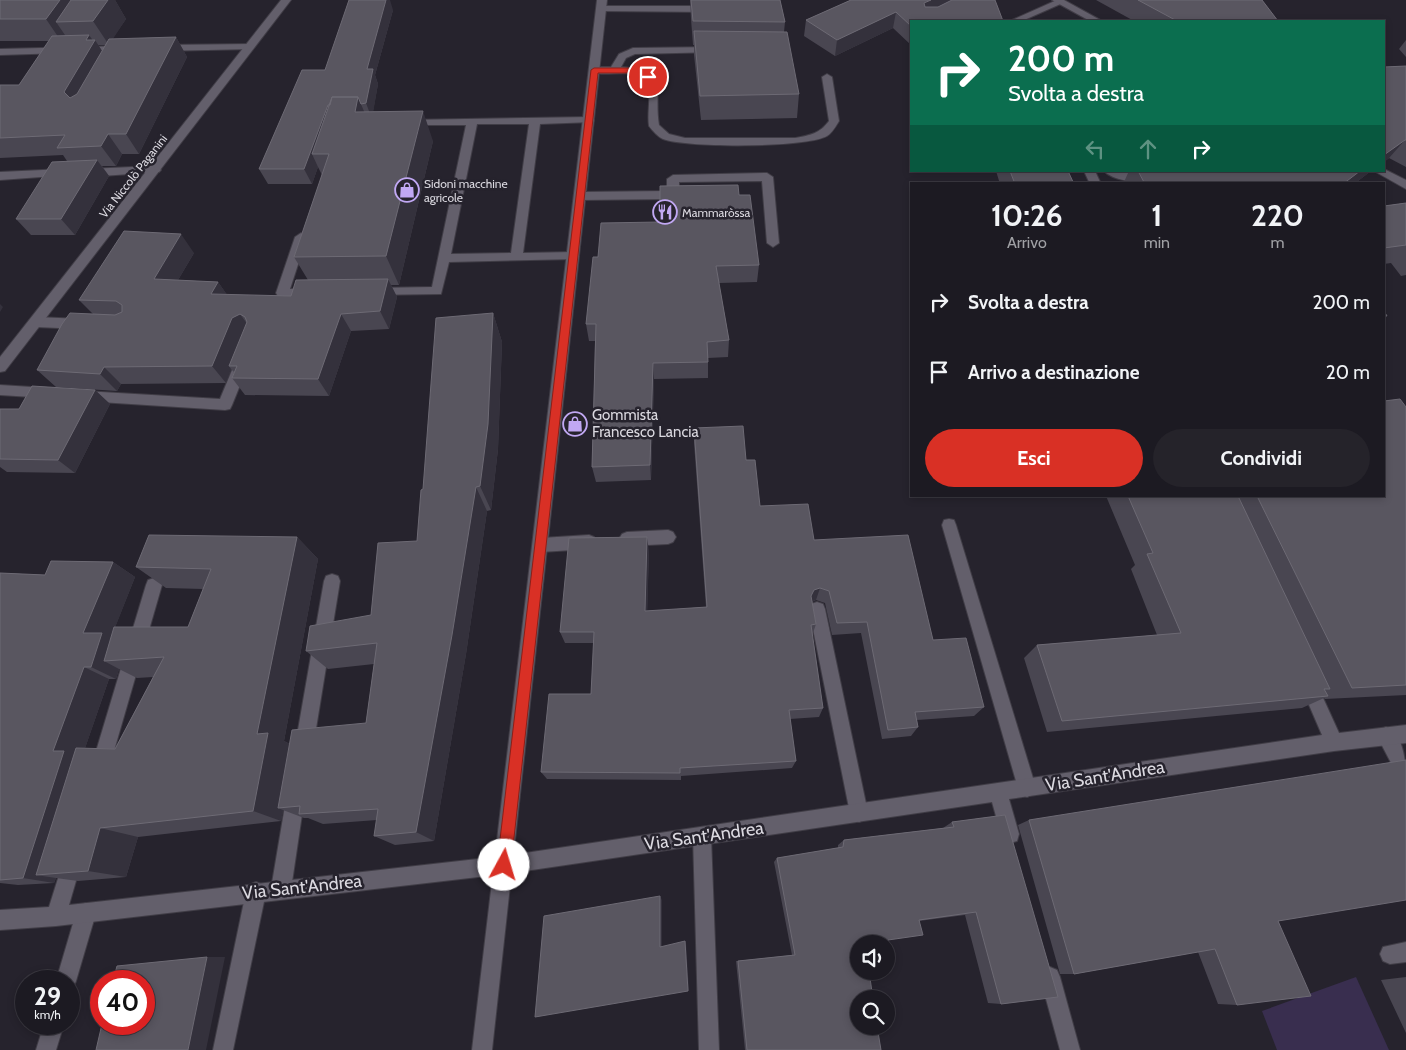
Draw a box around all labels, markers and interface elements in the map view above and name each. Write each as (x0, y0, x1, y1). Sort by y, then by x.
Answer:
text: 200 m (1008, 37, 1114, 80)
icon: right (925, 40, 990, 105)
pin (627, 56, 669, 98)
icon: arrive (634, 63, 662, 91)
text: Svolta a destra (1008, 80, 1144, 107)
street label: Via Niccolò Paganini (96, 131, 170, 221)
icon: left (1081, 135, 1109, 163)
icon: ahead (1134, 135, 1162, 163)
icon: right (1187, 135, 1215, 163)
place label: Sidoni macchine agricole (424, 176, 508, 205)
shop icon: Sidoni macchine agricole (394, 177, 420, 203)
text: 10:26 (991, 197, 1063, 234)
text: 1 (1151, 197, 1162, 234)
text: 220 (1251, 197, 1304, 234)
restaurant icon: Mammaròssa (652, 199, 678, 225)
place label: Mammaròssa (682, 205, 750, 220)
text: Arrivo (1007, 233, 1047, 252)
text: min (1144, 233, 1170, 252)
text: m (1271, 233, 1285, 252)
icon: right (925, 288, 953, 316)
text: Svolta a destra (968, 291, 1089, 314)
text: 200 m (1313, 291, 1370, 314)
icon: arrive (925, 358, 953, 386)
text: Arrivo a destinazione (968, 361, 1139, 384)
text: 20 m (1326, 361, 1370, 384)
place label: Gommista Francesco Lancia (592, 406, 699, 441)
shop icon: Gommista Francesco Lancia (562, 411, 588, 437)
button: Esci (925, 429, 1143, 487)
button: Condividi (1153, 429, 1370, 487)
street label: Via Sant'Andrea (1044, 756, 1166, 796)
street label: Via Sant'Andrea (643, 817, 765, 855)
position arrow (477, 838, 529, 890)
street label: Via Sant'Andrea (241, 870, 363, 904)
map controls (850, 935, 895, 1035)
button: sound (850, 935, 895, 980)
speed limit sign: 40 (90, 970, 155, 1035)
text: 29 (34, 981, 61, 1011)
button: search (850, 990, 895, 1035)
text: km/h (34, 1007, 61, 1022)

